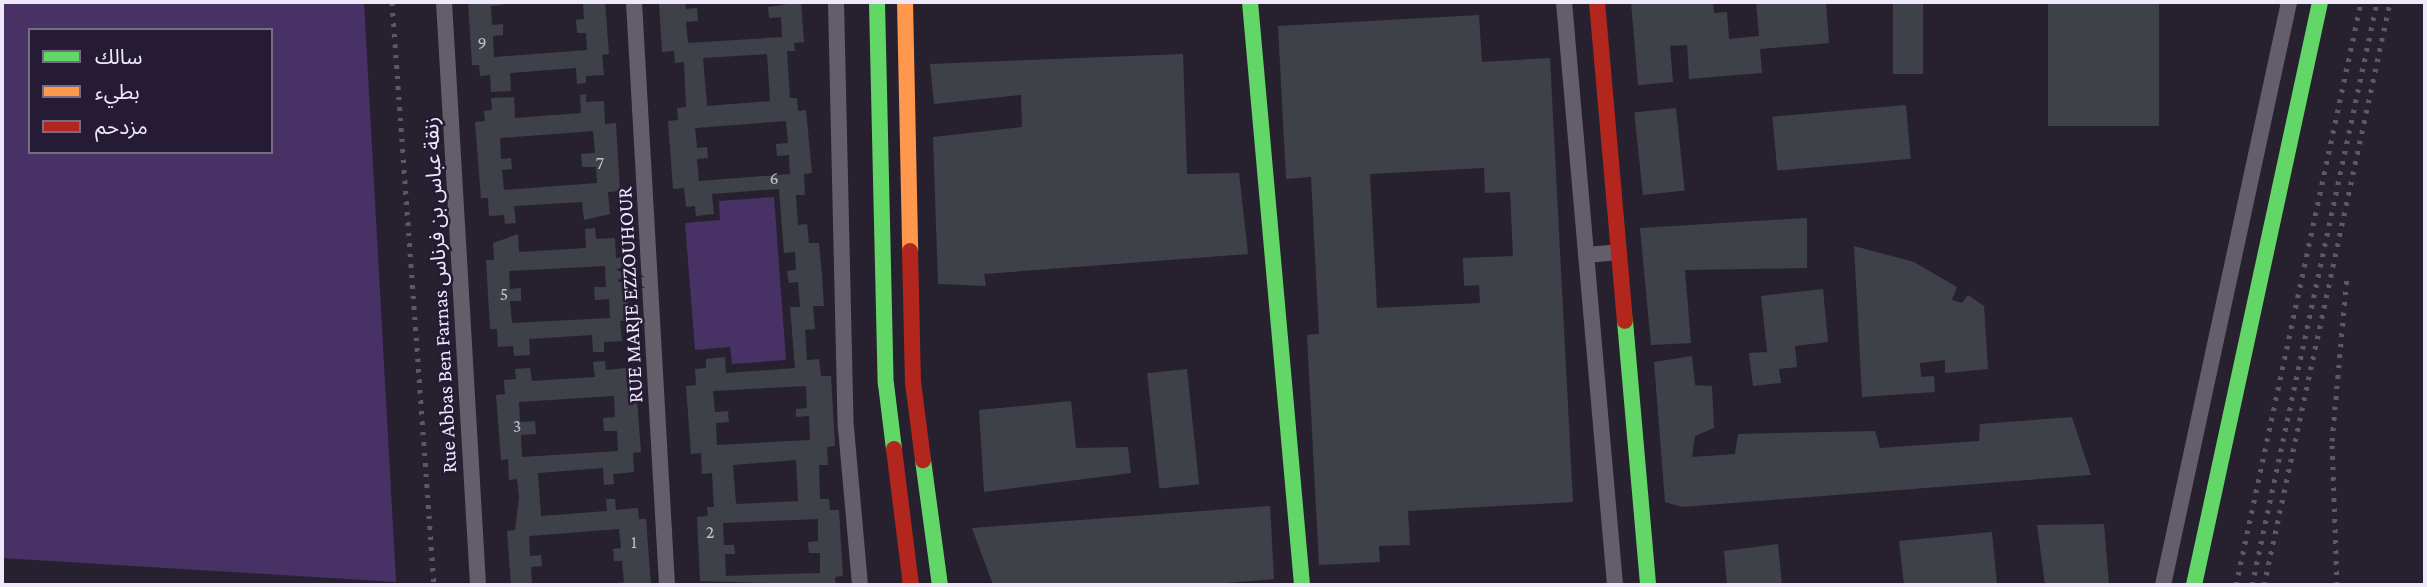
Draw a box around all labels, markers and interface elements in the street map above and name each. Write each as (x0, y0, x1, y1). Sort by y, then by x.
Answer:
legend (28, 28, 273, 154)
house number: 9 (477, 32, 487, 54)
text: سالك (95, 45, 142, 69)
text: بطيء (95, 80, 140, 104)
text: مزدحم (95, 115, 148, 139)
street label: Rue Abbas Ben Farnas زنقة عباس بن فرناس (418, 116, 462, 474)
house number: 7 (596, 152, 604, 174)
house number: 6 (769, 167, 779, 189)
street label: RUE MARJE EZZOUHOUR (612, 186, 648, 404)
house number: 5 (500, 283, 508, 305)
house number: 3 (513, 415, 521, 437)
house number: 2 (706, 521, 714, 543)
house number: 1 (631, 531, 637, 553)

